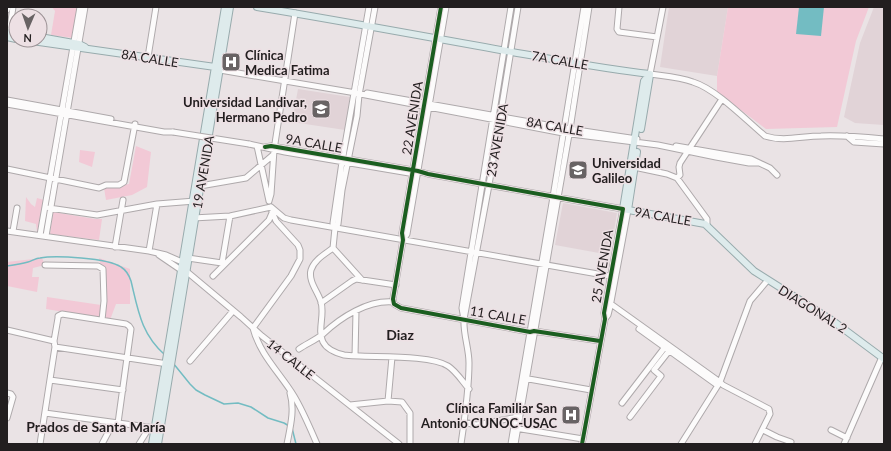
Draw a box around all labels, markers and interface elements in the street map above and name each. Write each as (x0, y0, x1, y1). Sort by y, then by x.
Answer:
north arrow (8, 8, 48, 48)
text: N (23, 32, 32, 45)
street label: 8A CALLE (120, 46, 180, 70)
place label: Clínica Medica Fatima (245, 47, 330, 78)
street label: 7A CALLE (530, 47, 590, 73)
hospital icon: Clínica Medica Fatima (220, 51, 242, 73)
street label: 22 AVENIDA (398, 80, 426, 156)
place label: Universidad Landivar, Hermano Pedro (183, 94, 308, 125)
school or university icon: Universidad Landivar, Hermano Pedro (310, 98, 332, 120)
street label: 23 AVENIDA (483, 102, 511, 178)
street label: 8A CALLE (525, 113, 585, 139)
street label: 9A CALLE (284, 130, 344, 156)
street label: 19 AVENIDA (189, 134, 217, 210)
place label: Universidad Galileo (592, 155, 661, 186)
school or university icon: Universidad Galileo (567, 159, 589, 181)
street label: 9A CALLE (633, 203, 693, 229)
street label: 25 AVENIDA (588, 228, 616, 304)
street label: DIAGONAL 2 (776, 282, 850, 336)
street label: 11 CALLE (469, 302, 527, 328)
district label: Diaz (386, 326, 414, 343)
street label: 14 CALLE (264, 335, 318, 383)
place label: Clínica Familiar San Antonio CUNOC-USAC (420, 400, 557, 431)
hospital icon: Clínica Familiar San Antonio CUNOC-USAC (560, 404, 582, 426)
district label: Prados de Santa María (26, 418, 166, 435)

